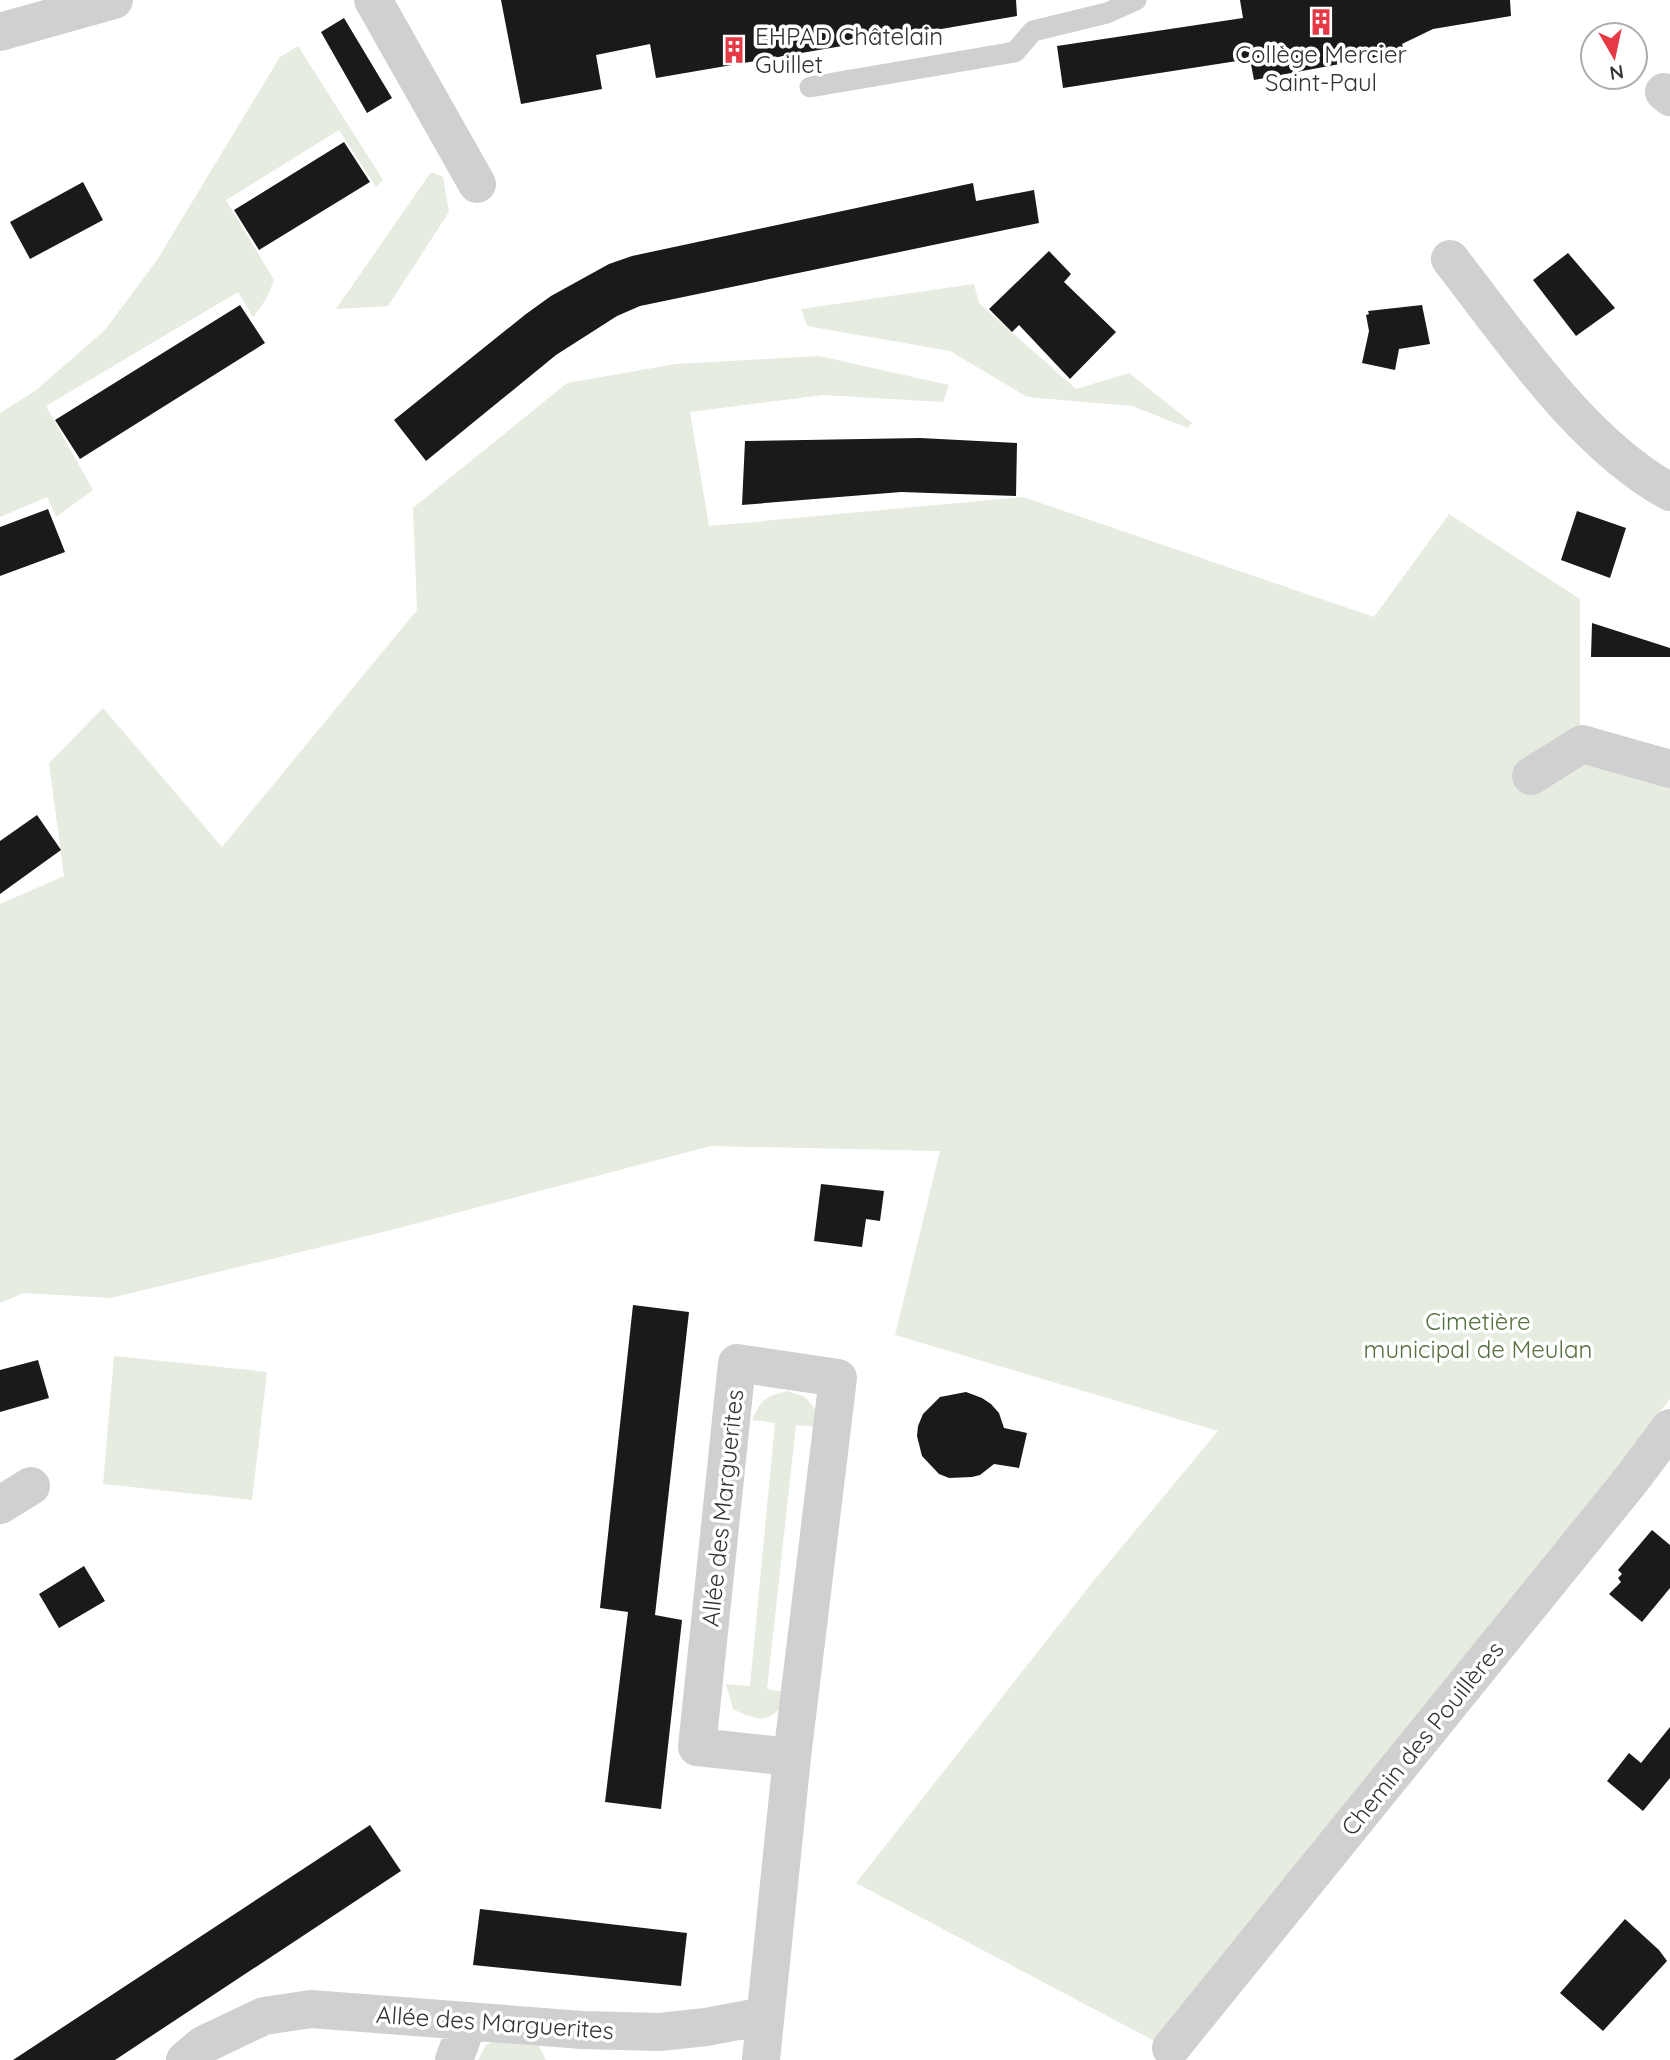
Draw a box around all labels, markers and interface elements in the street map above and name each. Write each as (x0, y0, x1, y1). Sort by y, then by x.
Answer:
building icon: Collège Mercier Saint-Paul (1306, 7, 1336, 37)
place label: EHPAD Châtelain Guillet (755, 21, 943, 79)
north arrow (1579, 21, 1649, 91)
building icon: EHPAD Châtelain Guillet (719, 35, 749, 65)
place label: Collège Mercier Saint-Paul (1235, 39, 1407, 97)
text: N (1608, 60, 1625, 86)
park label: Cimetière municipal de Meulan (1364, 1306, 1592, 1364)
street label: Allée des Marguerites (695, 1388, 749, 1628)
street label: Chemin des Pouillères (1334, 1635, 1510, 1841)
street label: Allée des Marguerites (375, 1999, 615, 2045)

